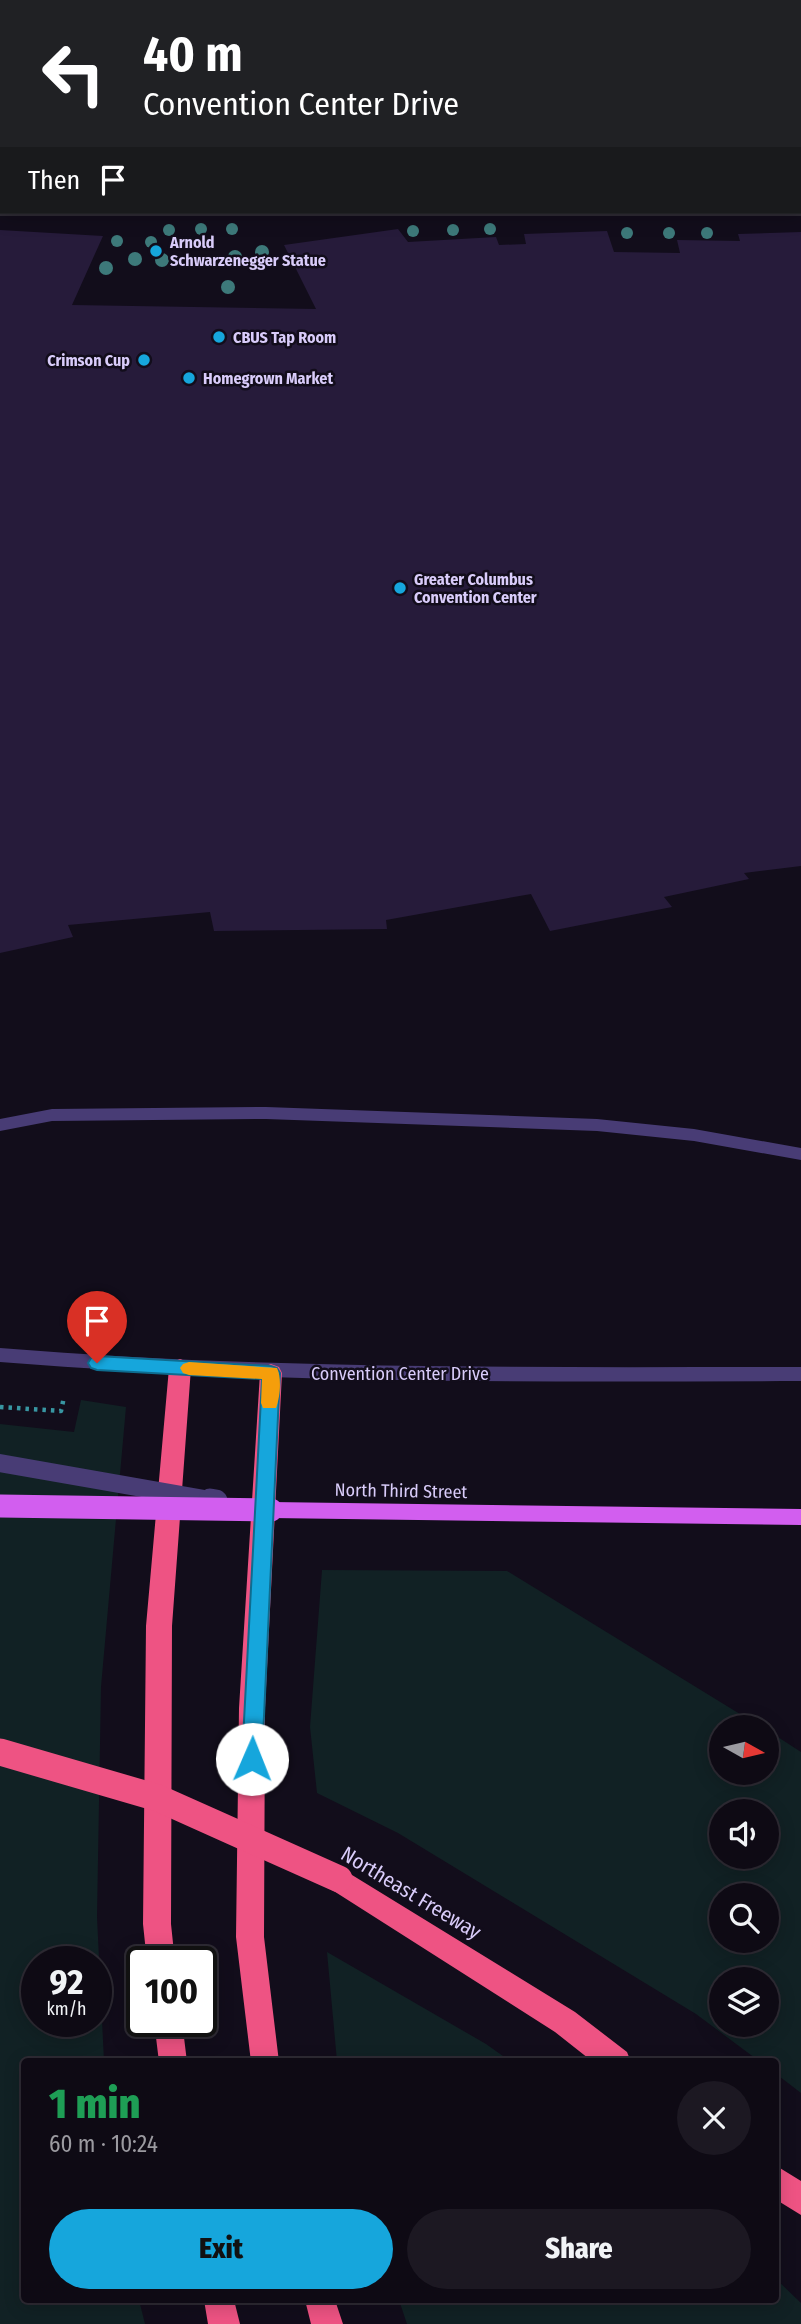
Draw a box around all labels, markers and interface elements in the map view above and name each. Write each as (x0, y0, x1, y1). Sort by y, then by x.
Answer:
text: 40 m (143, 25, 243, 84)
icon: left (28, 28, 119, 119)
text: Convention Center Drive (143, 85, 459, 123)
icon: arrive (94, 161, 132, 199)
text: Then (28, 165, 80, 196)
place label: Arnold Schwarzenegger Statue (169, 233, 326, 270)
marker: Arnold Schwarzenegger Statue (148, 243, 164, 259)
place label: CBUS Tap Room (233, 328, 336, 347)
marker: CBUS Tap Room (211, 329, 227, 345)
place label: Crimson Cup (47, 351, 130, 370)
marker: Crimson Cup (136, 352, 152, 368)
place label: Homegrown Market (203, 369, 333, 388)
marker: Homegrown Market (181, 370, 197, 386)
place label: Greater Columbus Convention Center (414, 570, 537, 607)
marker: Greater Columbus Convention Center (392, 580, 408, 596)
pin (67, 1291, 127, 1363)
icon: arrive (78, 1302, 116, 1340)
street label: Convention Center Drive (311, 1363, 489, 1385)
street label: North Third Street (335, 1479, 468, 1503)
north arrow (709, 1715, 779, 1785)
map controls (709, 1715, 779, 2037)
position arrow (215, 1722, 289, 1796)
button: sound (709, 1799, 779, 1869)
street label: Northeast Freeway (336, 1841, 486, 1945)
button: search (709, 1883, 779, 1953)
speed limit sign: 100 (126, 1946, 217, 2037)
text: 92 (50, 1961, 83, 2003)
button: layers (709, 1967, 779, 2037)
text: km/h (46, 1998, 87, 2020)
text: 1 min (49, 2079, 140, 2129)
button: close (677, 2081, 751, 2155)
text: 60 m · 10:24 (49, 2130, 158, 2158)
button: Exit (49, 2209, 393, 2289)
button: Share (407, 2209, 751, 2289)

